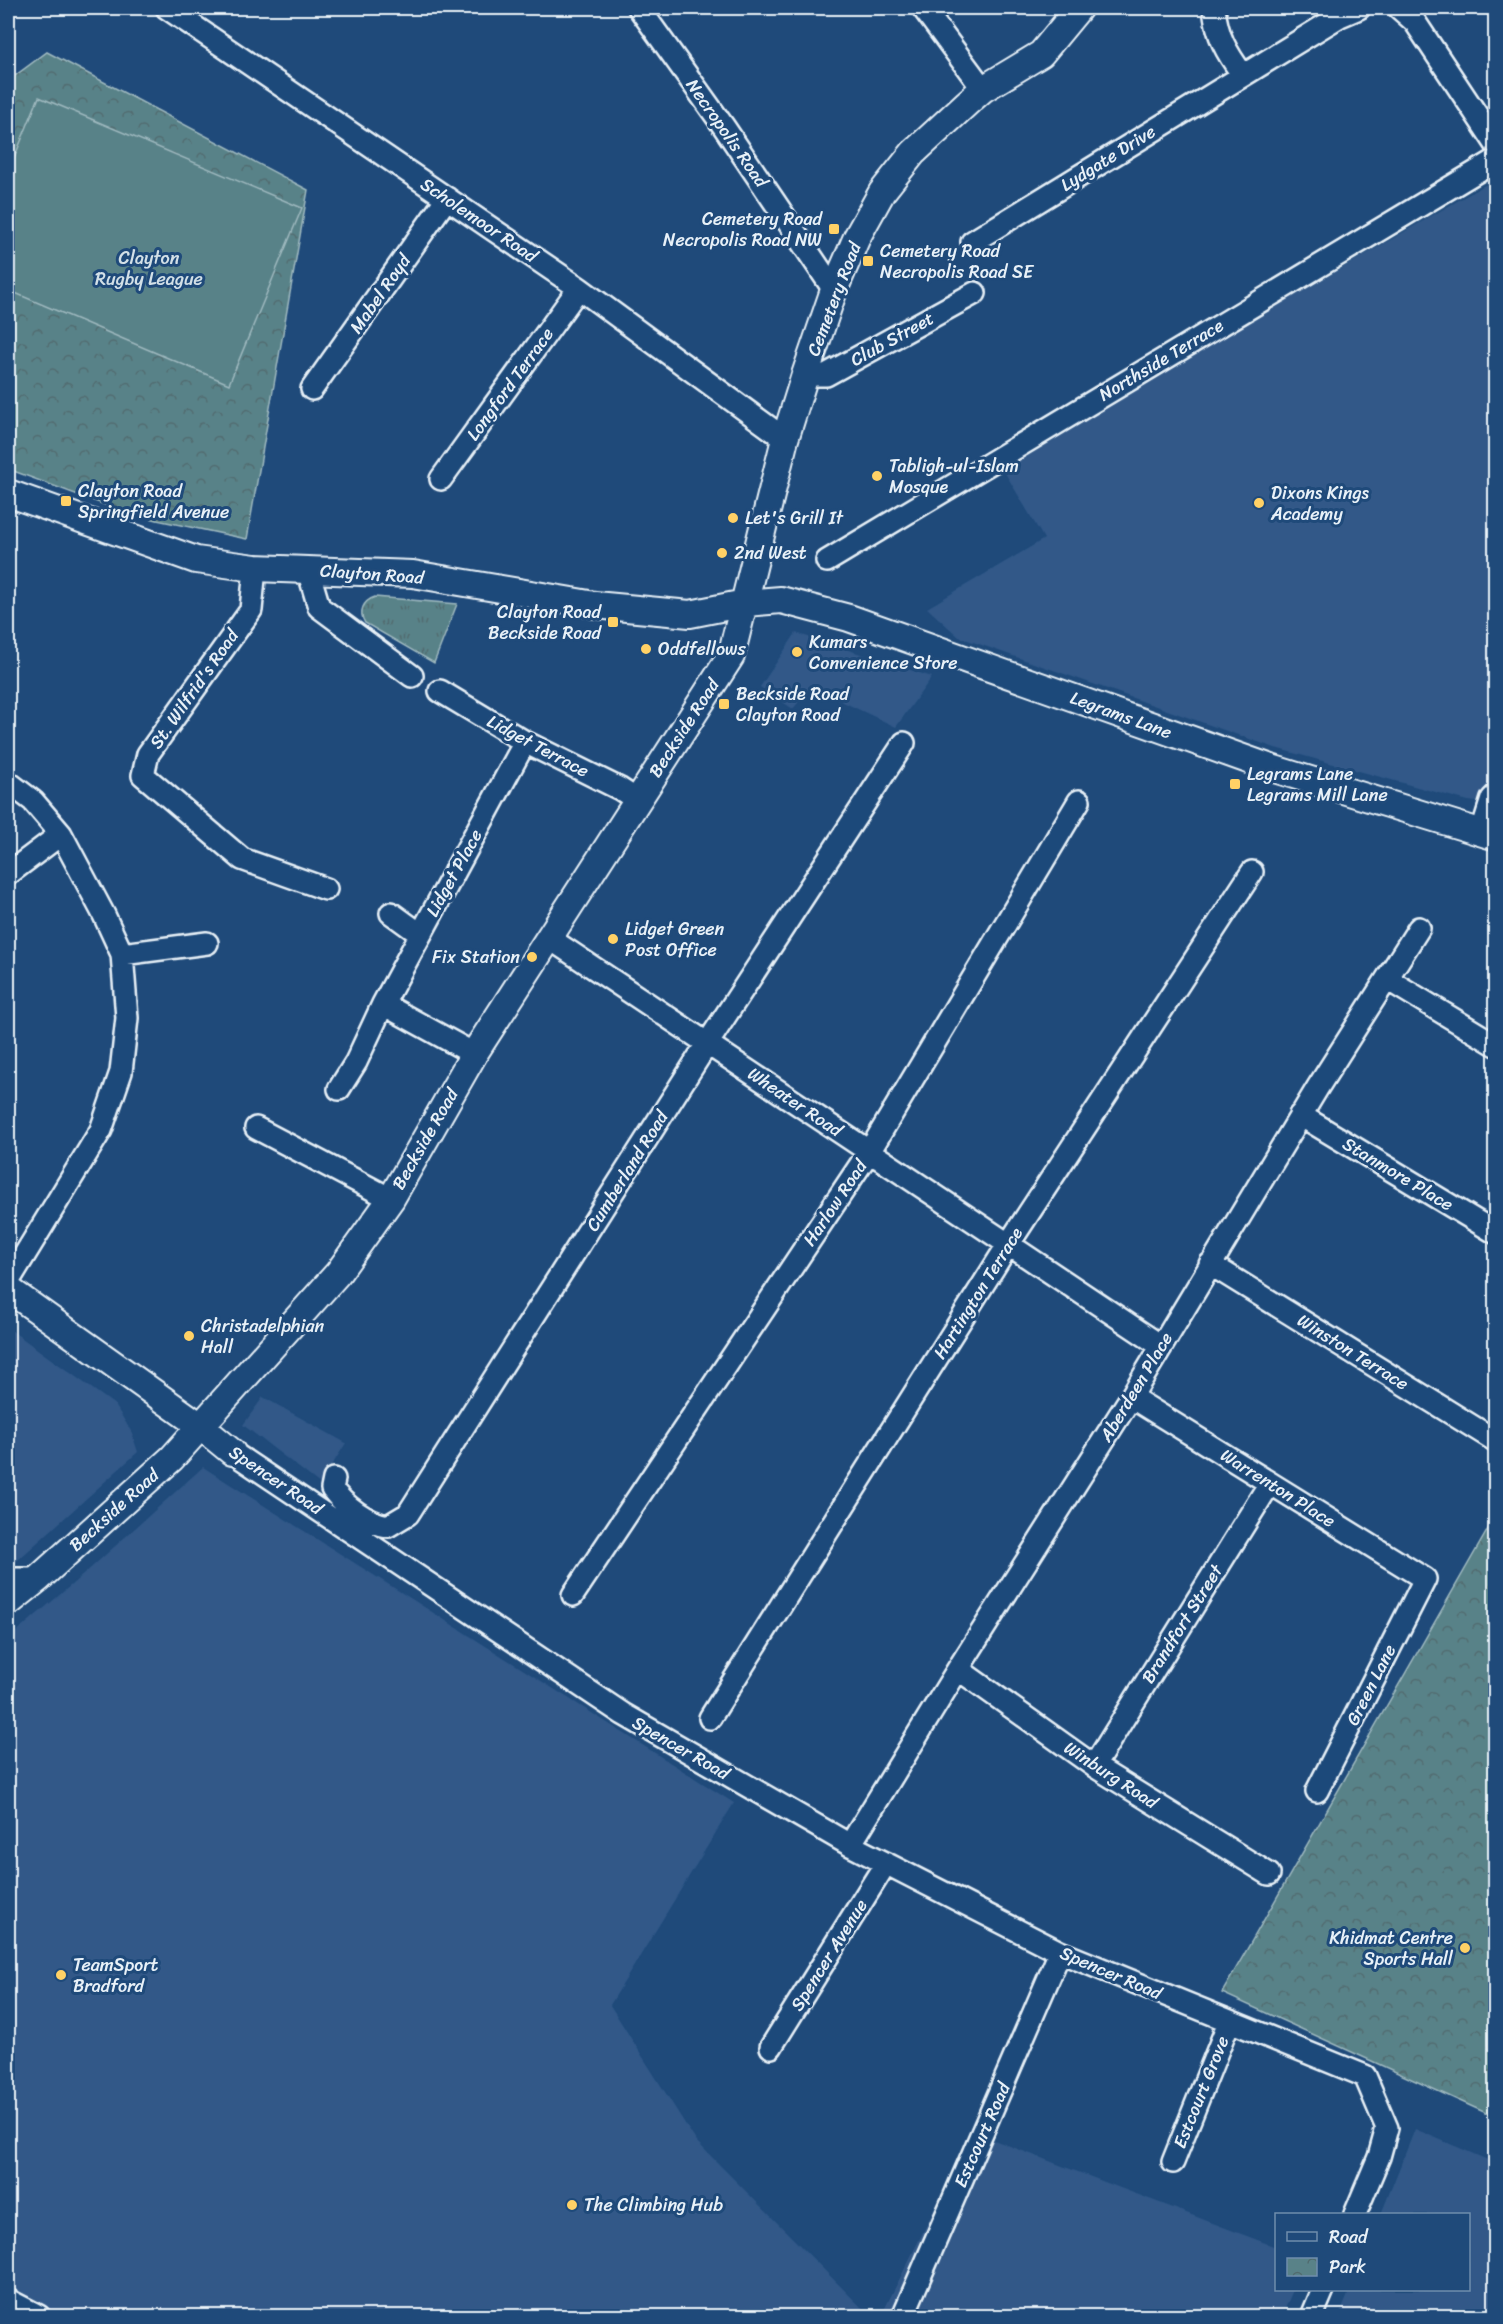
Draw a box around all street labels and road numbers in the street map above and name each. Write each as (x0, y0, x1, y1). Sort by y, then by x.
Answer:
street label: Necropolis Road (677, 72, 777, 196)
street label: Lydgate Drive (1054, 116, 1162, 200)
street label: Scholemoor Road (414, 169, 545, 272)
street label: Cemetery Road (798, 236, 871, 361)
street label: Mabel Royd (341, 246, 420, 341)
street label: Club Street (844, 303, 940, 375)
street label: Northside Terrace (1092, 310, 1230, 410)
street label: Longford Terrace (458, 320, 562, 448)
street label: Clayton Road (319, 554, 426, 594)
street label: St. Wilfrid's Road (141, 621, 248, 756)
street label: Beckside Road (640, 671, 729, 784)
street label: Legrams Lane (1066, 682, 1176, 748)
street label: Lidget Terrace (481, 706, 595, 786)
street label: Lidget Place (417, 823, 491, 923)
street label: Wheater Road (741, 1058, 850, 1147)
street label: Beckside Road (383, 1081, 468, 1196)
street label: Cumberland Road (577, 1103, 678, 1238)
street label: Stanmore Place (1336, 1128, 1460, 1220)
street label: Harlow Road (794, 1152, 877, 1253)
street label: Hartington Terrace (924, 1220, 1032, 1366)
street label: Winston Terrace (1291, 1305, 1415, 1399)
street label: Aberdeen Place (1090, 1326, 1182, 1449)
street label: Spencer Road (222, 1436, 331, 1524)
street label: Warrenton Place (1214, 1440, 1342, 1536)
street label: Beckside Road (61, 1459, 168, 1560)
street label: Brandfort Street (1132, 1557, 1232, 1690)
street label: Green Lane (1337, 1639, 1405, 1731)
street label: Spencer Road (626, 1707, 737, 1790)
street label: Winburg Road (1057, 1732, 1166, 1818)
street label: Spencer Avenue (782, 1892, 876, 2018)
street label: Spencer Road (1055, 1937, 1169, 2009)
street label: Estcourt Grove (1164, 2031, 1238, 2153)
street label: Estcourt Road (945, 2076, 1020, 2193)

